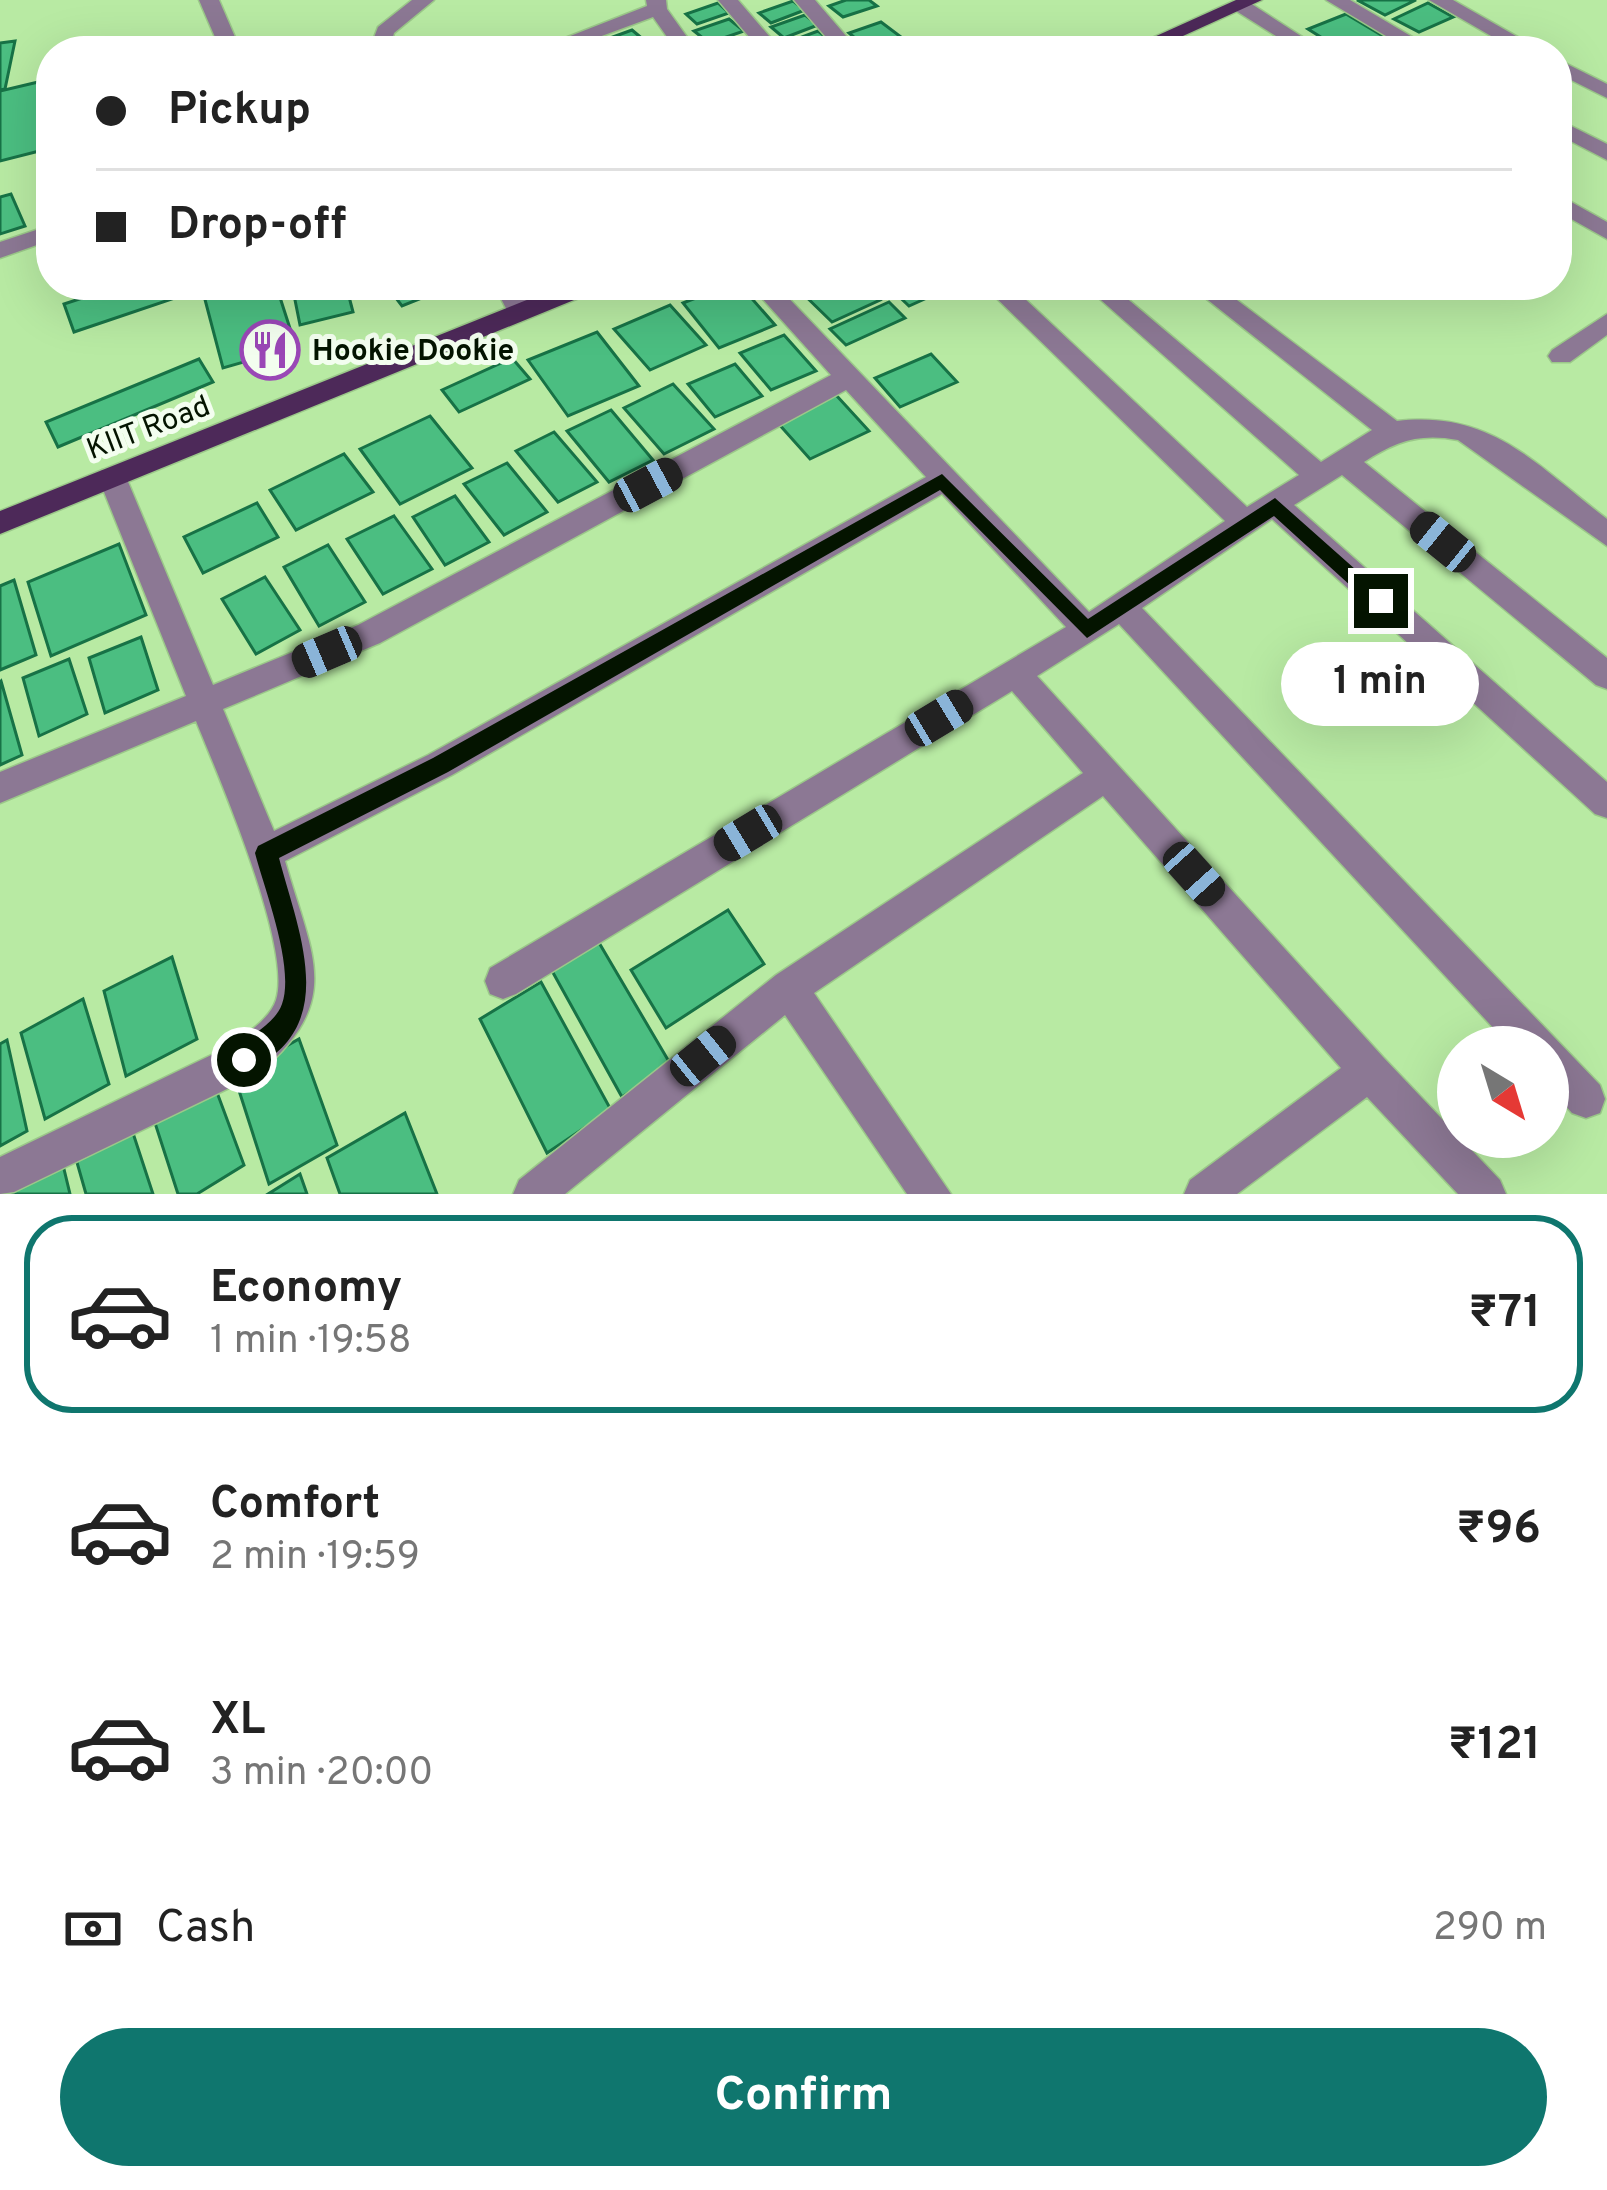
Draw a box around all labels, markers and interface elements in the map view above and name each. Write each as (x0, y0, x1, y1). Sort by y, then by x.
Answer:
text: Pickup (168, 83, 311, 140)
text: Drop-off (168, 198, 347, 255)
restaurant icon: Hookie Dookie (239, 319, 301, 381)
place label: Hookie Dookie (312, 334, 514, 371)
street label: KIIT Road (82, 389, 216, 470)
car (608, 452, 688, 518)
car (1404, 505, 1482, 579)
route end (1354, 574, 1408, 628)
car (287, 621, 367, 683)
callout: 1 min (1282, 643, 1480, 727)
text: 1 min (1333, 659, 1427, 708)
car (899, 684, 979, 752)
car (708, 799, 788, 867)
car (1157, 835, 1231, 913)
car (664, 1019, 742, 1093)
north arrow (1437, 1026, 1569, 1158)
map controls (1437, 1026, 1569, 1158)
route start (217, 1033, 271, 1087)
icon: car (66, 1260, 174, 1368)
text: Economy (210, 1261, 402, 1318)
text: ₹71 (1469, 1286, 1541, 1343)
text: 1 min · 19:58 (210, 1318, 412, 1367)
icon: car (66, 1476, 174, 1584)
text: Comfort (210, 1477, 380, 1534)
text: ₹96 (1456, 1502, 1541, 1559)
text: 2 min · 19:59 (210, 1534, 420, 1583)
icon: car (66, 1692, 174, 1800)
text: XL (210, 1693, 265, 1750)
text: ₹121 (1448, 1718, 1541, 1775)
text: 3 min · 20:00 (210, 1750, 433, 1799)
icon: cash (60, 1896, 126, 1962)
text: Cash (156, 1901, 255, 1958)
text: 290 m (1433, 1905, 1547, 1954)
button: Confirm (60, 2028, 1547, 2166)

